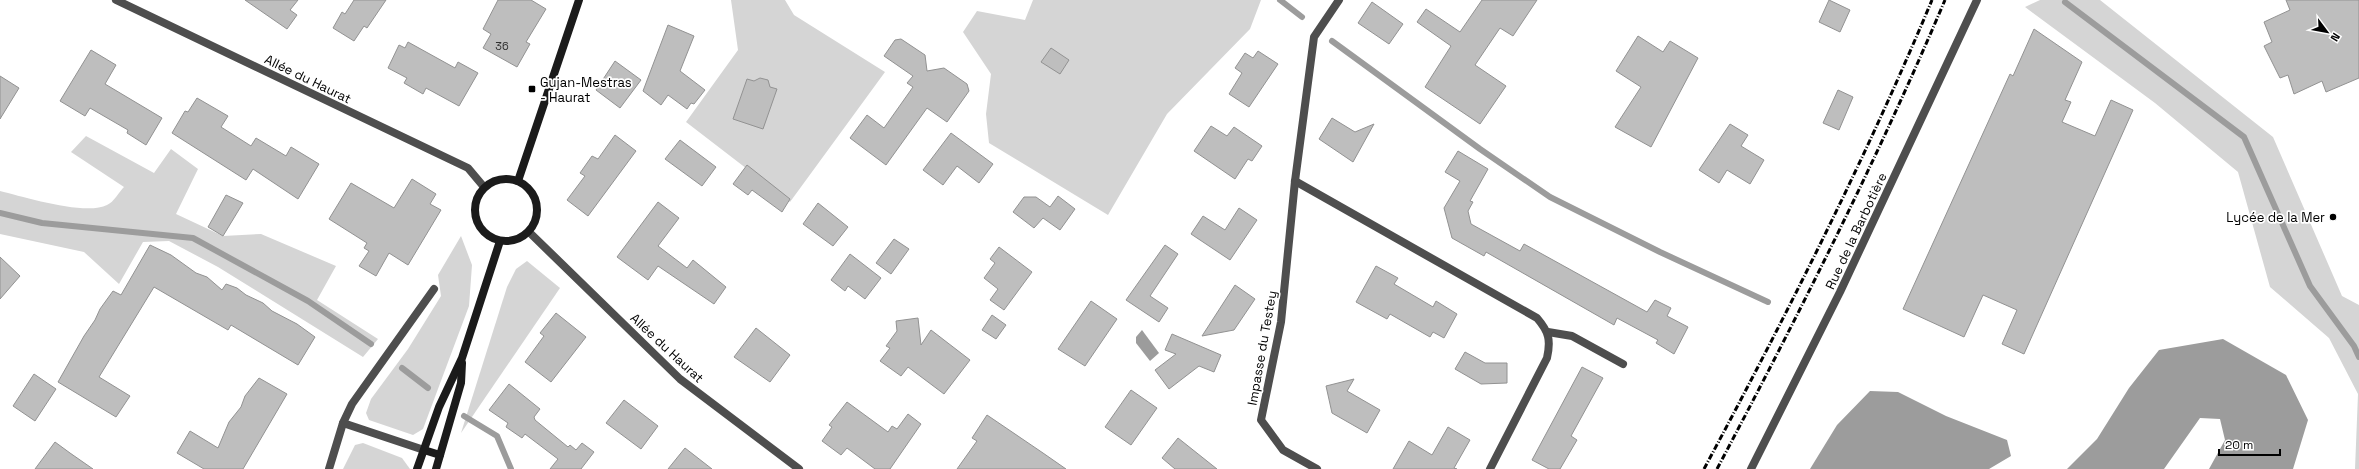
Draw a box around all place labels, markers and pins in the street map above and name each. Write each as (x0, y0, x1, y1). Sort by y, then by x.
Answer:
place label: Gujan-Mestras - Haurat (540, 74, 632, 106)
marker: Gujan-Mestras - Haurat (527, 84, 537, 94)
place label: Lycée de la Mer (2226, 209, 2325, 226)
marker: Lycée de la Mer (2328, 212, 2338, 222)

